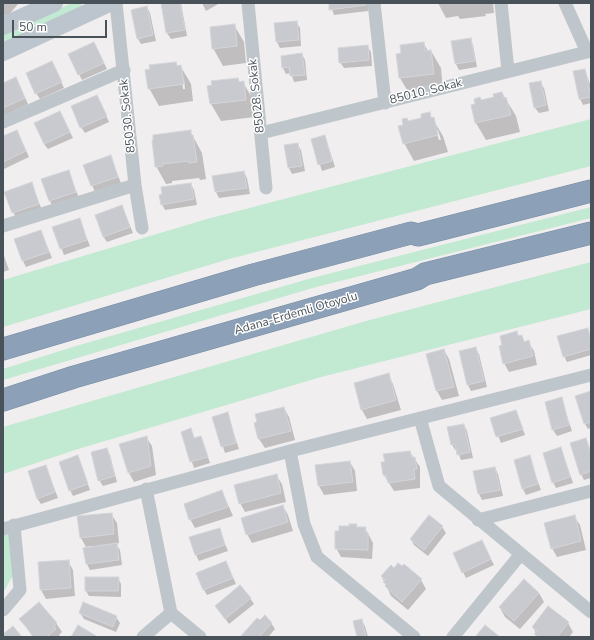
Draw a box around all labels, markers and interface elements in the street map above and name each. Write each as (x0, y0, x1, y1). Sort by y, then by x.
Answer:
scale bar (14, 12, 109, 38)
text: 50 m (19, 19, 47, 35)
street label: 85028. Sokak (246, 58, 268, 134)
street label: 85010. Sokak (388, 76, 464, 108)
street label: 85030. Sokak (117, 78, 139, 154)
street label: Adana-Erdemli Otoyolu (233, 289, 359, 339)

